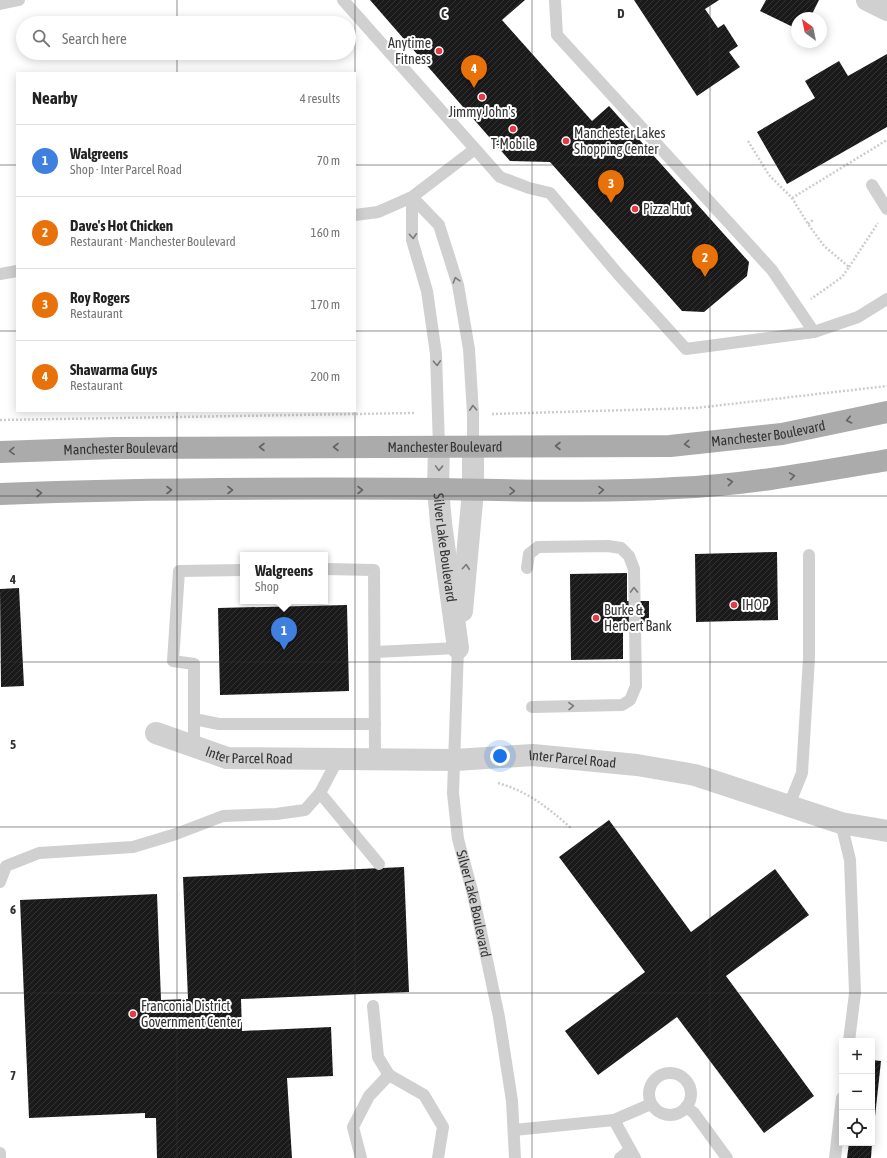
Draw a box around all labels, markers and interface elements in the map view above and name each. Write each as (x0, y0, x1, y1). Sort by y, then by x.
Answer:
text: C (441, 6, 447, 21)
text: D (617, 6, 625, 21)
north arrow (791, 12, 827, 48)
search box (16, 16, 356, 60)
icon: search (30, 27, 52, 49)
text: Search here (62, 30, 127, 47)
place label: Anytime Fitness (388, 35, 431, 67)
marker: Anytime Fitness (434, 46, 444, 56)
pin: 4 (461, 55, 487, 88)
text: Nearby (32, 88, 78, 108)
text: 4 results (300, 91, 340, 106)
marker: Jimmy John's (477, 92, 487, 102)
place label: Jimmy John's (448, 104, 516, 120)
marker: T-Mobile (508, 124, 518, 134)
place label: Manchester Lakes Shopping Center (574, 125, 665, 157)
place label: T-Mobile (491, 136, 535, 152)
marker: Manchester Lakes Shopping Center (561, 136, 571, 146)
text: Walgreens (70, 145, 128, 162)
text: 1 (42, 153, 48, 168)
text: 70 m (317, 153, 340, 168)
text: Shop · Inter Parcel Road (70, 162, 182, 177)
pin: 3 (598, 170, 624, 203)
place label: Pizza Hut (643, 201, 690, 217)
marker: Pizza Hut (630, 204, 640, 214)
text: Dave's Hot Chicken (70, 217, 173, 234)
text: 2 (42, 225, 48, 240)
text: 160 m (311, 225, 340, 240)
one-way arrow (408, 233, 417, 239)
text: Restaurant · Manchester Boulevard (70, 234, 236, 249)
pin: 2 (692, 244, 718, 277)
one-way arrow (452, 276, 461, 283)
text: Roy Rogers (70, 289, 130, 306)
text: 3 (42, 297, 48, 312)
text: 170 m (311, 297, 340, 312)
text: Restaurant (70, 306, 123, 321)
one-way arrow (433, 360, 441, 366)
text: Shawarma Guys (70, 361, 157, 378)
text: 4 (42, 369, 48, 384)
text: 200 m (311, 369, 340, 384)
text: Restaurant (70, 378, 123, 393)
one-way arrow (469, 405, 477, 411)
one-way arrow (846, 415, 852, 423)
street label: Manchester Boulevard (710, 417, 827, 450)
street label: Manchester Boulevard (387, 439, 502, 455)
one-way arrow (684, 439, 691, 448)
street label: Manchester Boulevard (63, 440, 178, 458)
one-way arrow (555, 442, 561, 450)
one-way arrow (259, 443, 265, 451)
one-way arrow (333, 443, 339, 451)
one-way arrow (9, 447, 15, 456)
one-way arrow (434, 465, 443, 471)
one-way arrow (789, 472, 795, 480)
one-way arrow (727, 478, 733, 487)
one-way arrow (166, 486, 172, 494)
one-way arrow (227, 486, 233, 494)
one-way arrow (357, 486, 363, 494)
one-way arrow (598, 486, 604, 495)
one-way arrow (509, 487, 515, 495)
one-way arrow (36, 488, 42, 497)
street label: Silver Lake Boulevard (430, 492, 460, 603)
popup (240, 552, 328, 604)
text: Walgreens (255, 562, 313, 579)
one-way arrow (461, 564, 470, 570)
text: 4 (9, 572, 16, 587)
text: Shop (255, 579, 279, 594)
one-way arrow (630, 587, 638, 593)
place label: IHOP (742, 597, 769, 613)
marker: IHOP (729, 600, 739, 610)
place label: Burke & Herbert Bank (604, 602, 672, 634)
marker: Burke & Herbert Bank (591, 613, 601, 623)
pin: 1 (271, 617, 297, 650)
one-way arrow (568, 702, 574, 711)
text: 5 (10, 737, 16, 752)
street label: Inter Parcel Road (203, 743, 293, 767)
your location (490, 746, 510, 766)
street label: Inter Parcel Road (528, 747, 617, 771)
street label: Silver Lake Boulevard (453, 848, 494, 959)
text: 6 (10, 902, 16, 917)
place label: Franconia District Government Center (141, 998, 242, 1030)
marker: Franconia District Government Center (128, 1009, 138, 1019)
map controls (839, 1038, 875, 1146)
button: + (839, 1038, 875, 1074)
text: 7 (10, 1068, 16, 1083)
button: − (839, 1074, 875, 1110)
button: locate (839, 1110, 875, 1146)

